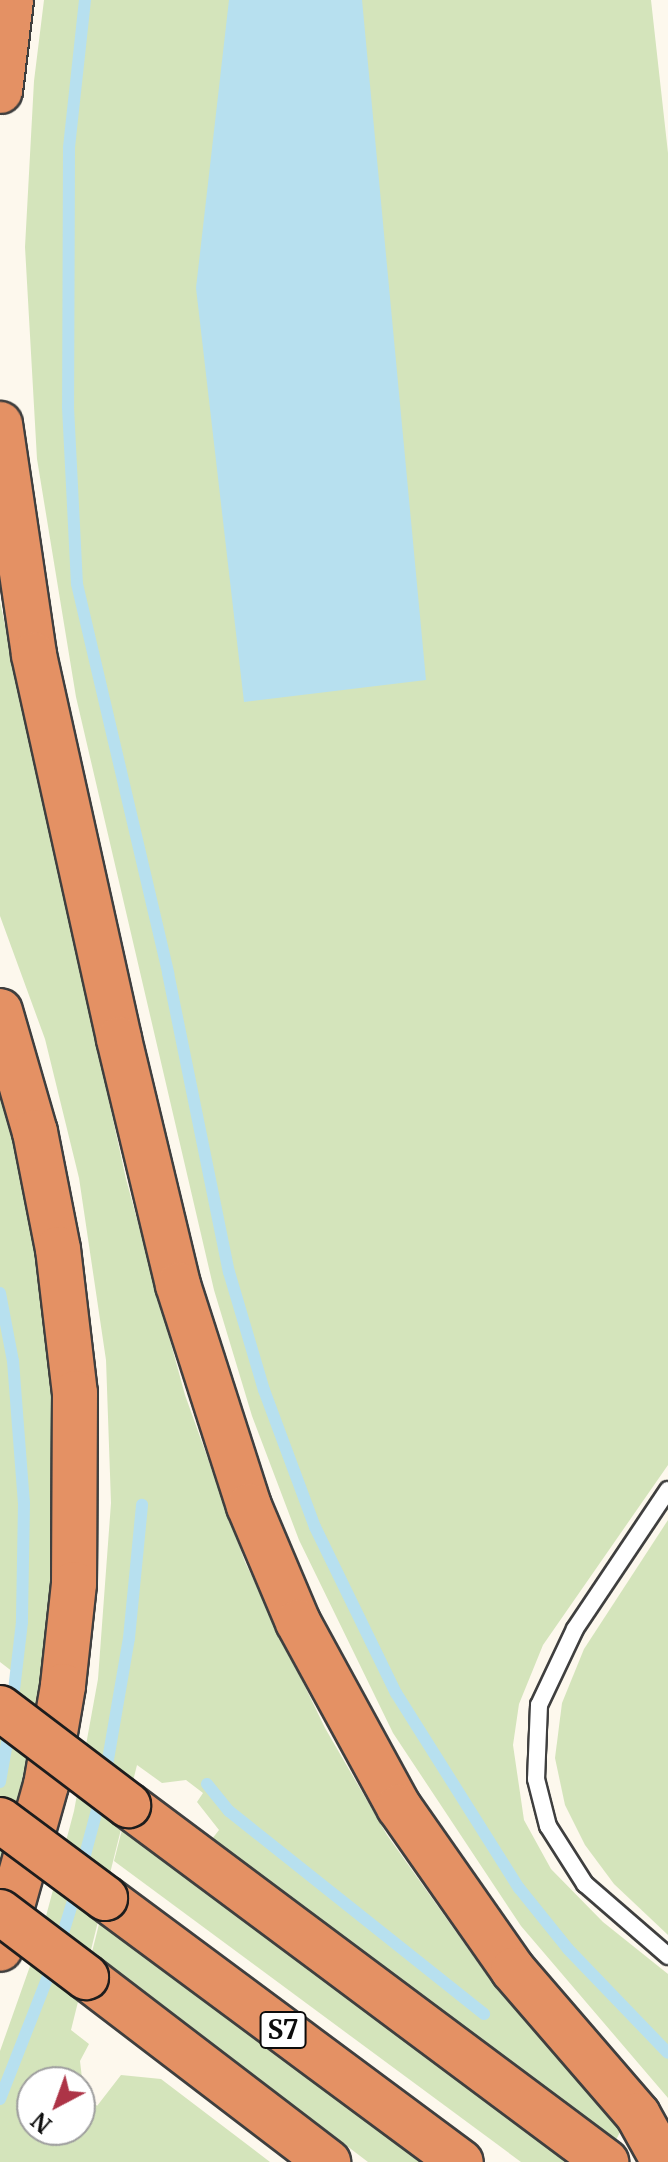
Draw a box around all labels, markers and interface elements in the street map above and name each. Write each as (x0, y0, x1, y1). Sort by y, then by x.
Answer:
road number: S7 (259, 2008, 307, 2052)
north arrow (16, 2066, 96, 2146)
text: N (26, 2106, 57, 2139)

